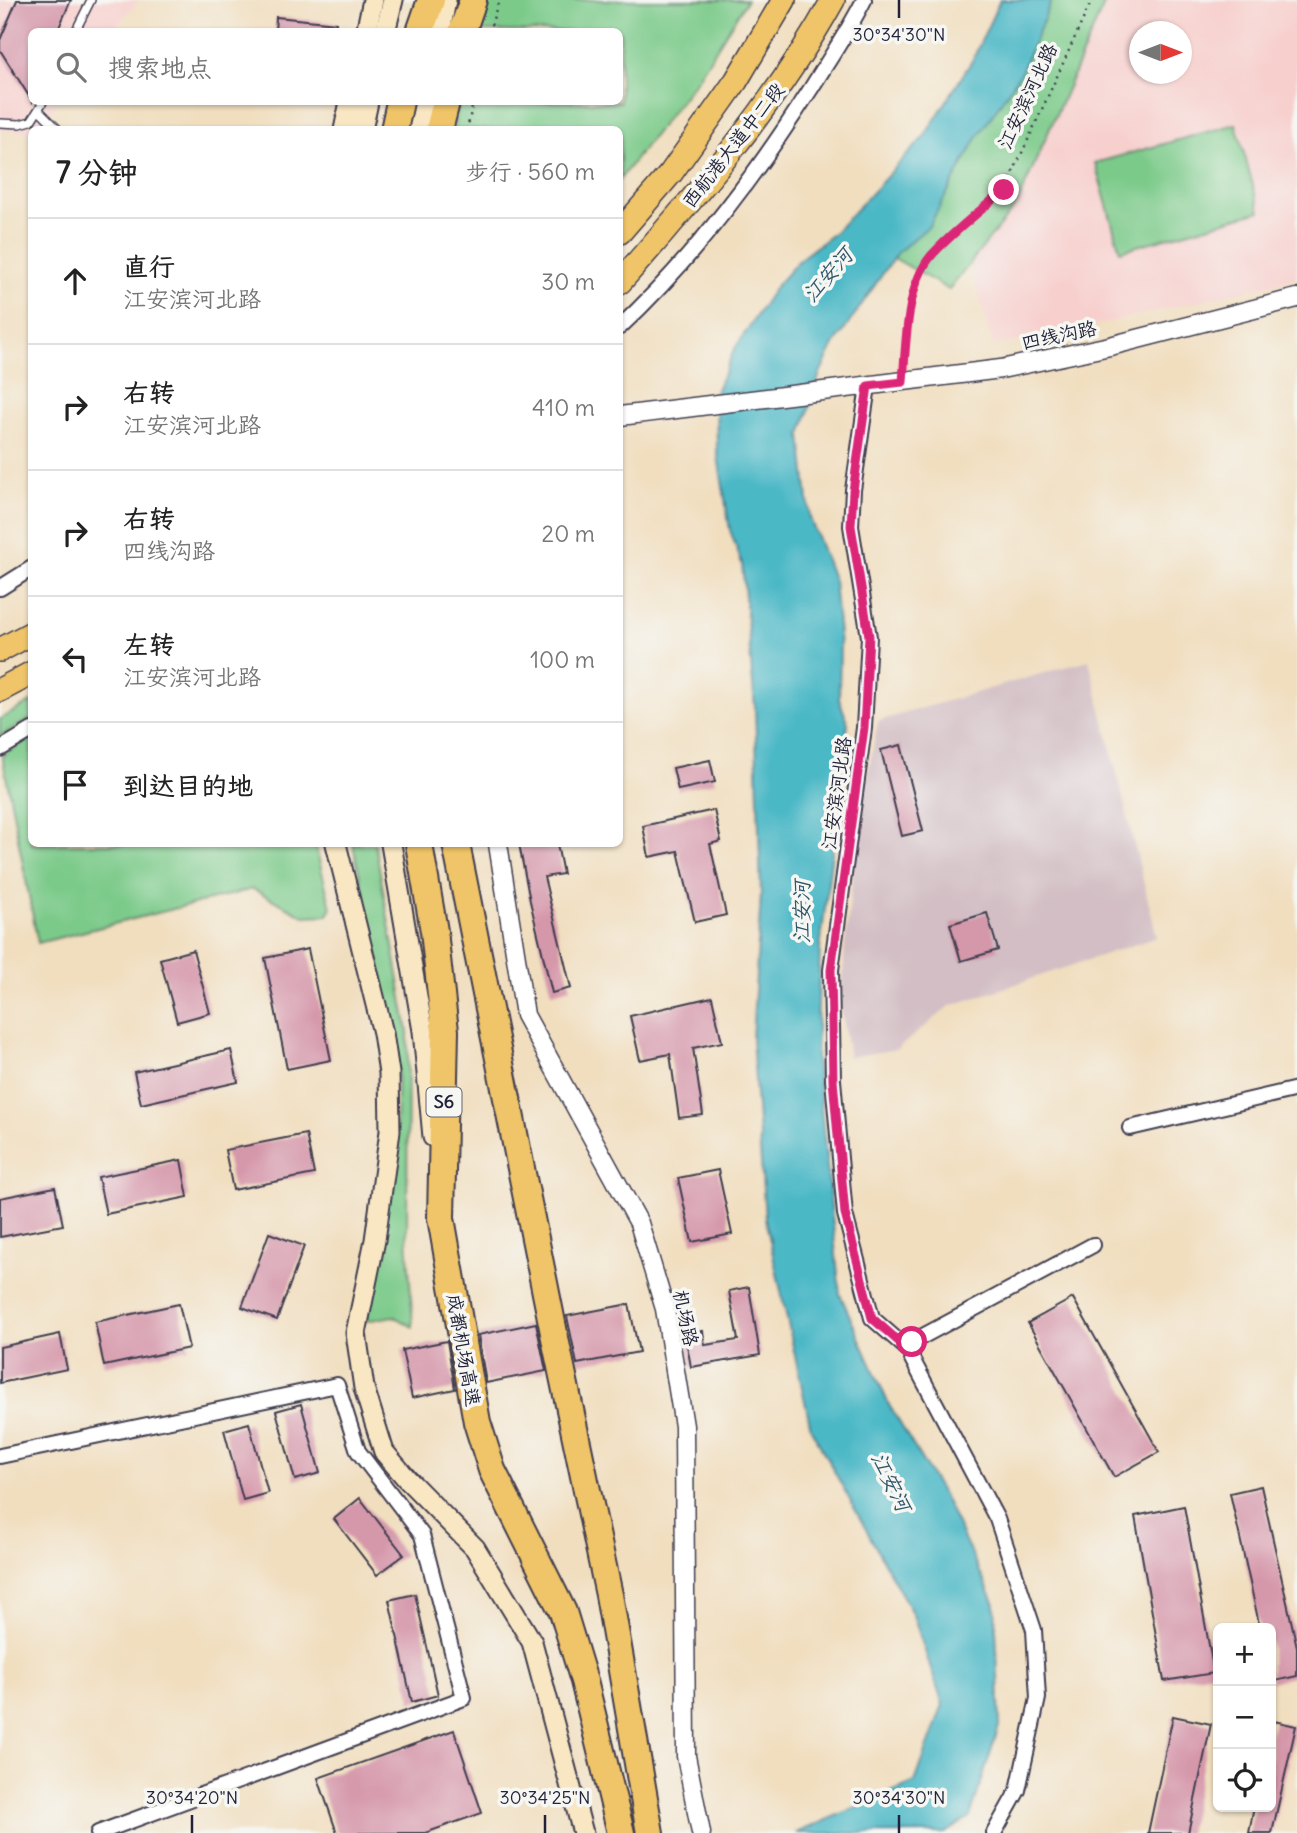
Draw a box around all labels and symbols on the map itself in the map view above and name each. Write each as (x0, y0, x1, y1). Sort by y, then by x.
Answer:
north arrow (1129, 21, 1192, 84)
text: 30°34'30"N (853, 23, 945, 46)
street label: 江安滨河北路 (992, 39, 1062, 153)
street label: 西航港大道中二段 (677, 78, 789, 212)
route end (988, 174, 1019, 205)
water label: 江安河 (797, 240, 860, 307)
street label: 四线沟路 (1019, 315, 1099, 355)
street label: 江安滨河北路 (816, 735, 856, 851)
water label: 江安河 (788, 878, 815, 944)
road number: S6 (426, 1087, 462, 1116)
street label: 机场路 (668, 1288, 704, 1348)
street label: 成都机场高速 (442, 1292, 486, 1408)
route start (896, 1326, 927, 1357)
water label: 江安河 (866, 1448, 919, 1519)
text: 30°34'20"N (146, 1786, 238, 1809)
text: 30°34'25"N (500, 1786, 590, 1809)
text: 30°34'30"N (853, 1786, 945, 1809)

